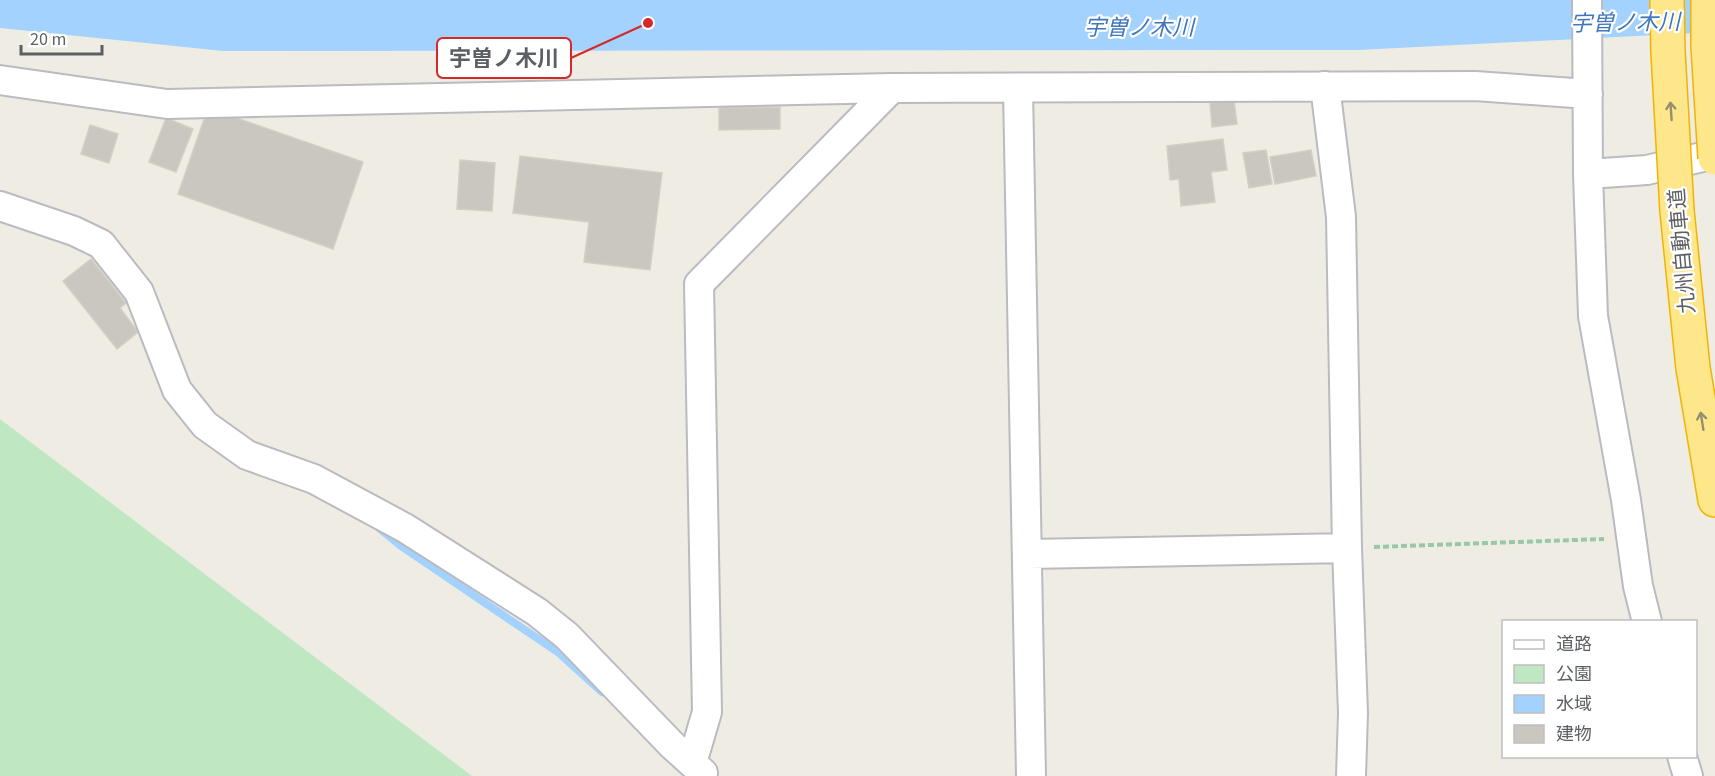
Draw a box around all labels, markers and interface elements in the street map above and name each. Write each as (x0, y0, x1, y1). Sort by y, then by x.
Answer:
water label: 宇曽ノ木川 (1570, 6, 1682, 40)
water label: 宇曽ノ木川 (1084, 12, 1196, 44)
scale bar (21, 18, 102, 56)
text: 20 m (30, 27, 66, 52)
callout: 宇曽ノ木川 (437, 38, 571, 78)
text: 宇曽ノ木川 (449, 43, 559, 75)
one-way arrow (1666, 102, 1677, 121)
street label: 九州自動車道 (1662, 187, 1702, 315)
one-way arrow (1696, 412, 1707, 432)
legend (1502, 620, 1697, 758)
text: 道路 (1556, 632, 1592, 657)
text: 公園 (1556, 662, 1592, 687)
text: 水域 (1556, 692, 1592, 717)
text: 建物 (1556, 722, 1592, 747)

